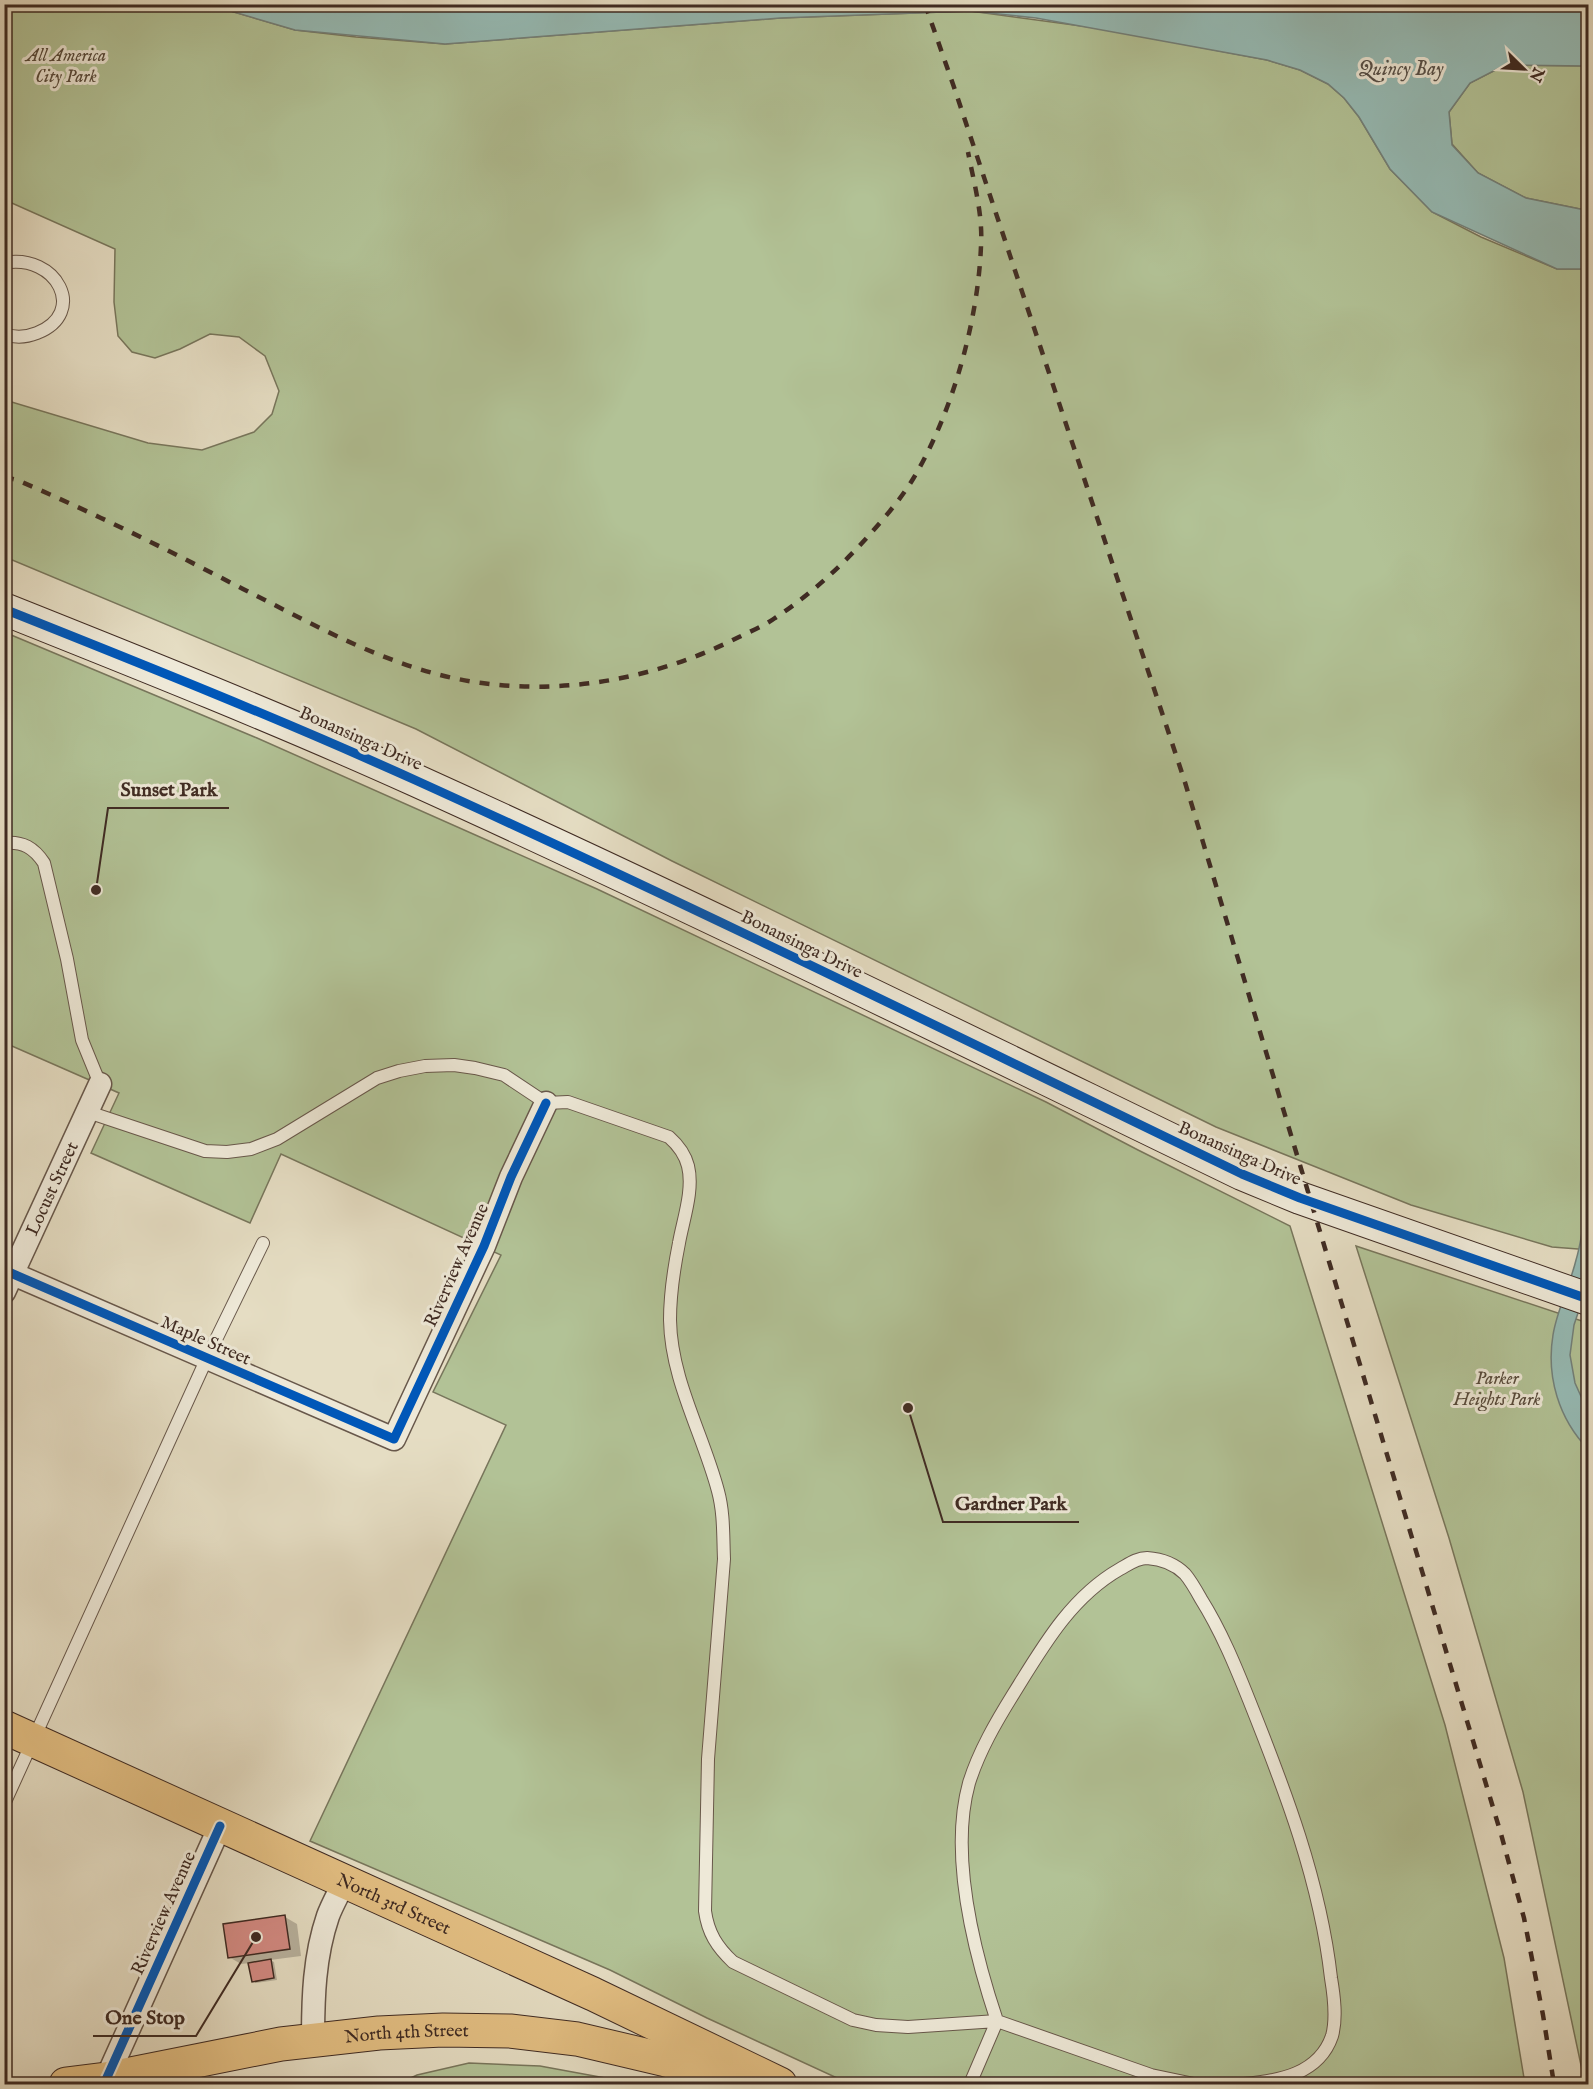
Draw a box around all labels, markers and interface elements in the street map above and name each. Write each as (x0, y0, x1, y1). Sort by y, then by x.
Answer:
north arrow (1494, 39, 1554, 99)
park label: All America City Park (24, 45, 106, 89)
water label: Quincy Bay (1359, 57, 1444, 83)
text: N (1524, 63, 1548, 85)
street label: Bonansinga Drive (295, 702, 426, 777)
callout: Sunset Park (108, 770, 229, 808)
text: Sunset Park (121, 778, 219, 803)
street label: Bonansinga Drive (737, 906, 866, 985)
street label: Bonansinga Drive (1174, 1117, 1305, 1192)
street label: Locust Street (22, 1138, 85, 1240)
street label: Riverview Avenue (420, 1200, 495, 1331)
street label: Maple Street (157, 1311, 254, 1371)
park label: Parker Heights Park (1453, 1368, 1540, 1412)
callout: Gardner Park (943, 1484, 1079, 1522)
text: Gardner Park (955, 1492, 1068, 1517)
street label: Riverview Avenue (127, 1848, 202, 1979)
street label: North 3rd Street (333, 1869, 454, 1941)
callout: One Stop (93, 1998, 196, 2036)
text: One Stop (105, 2006, 185, 2031)
street label: North 4th Street (344, 2020, 469, 2050)

